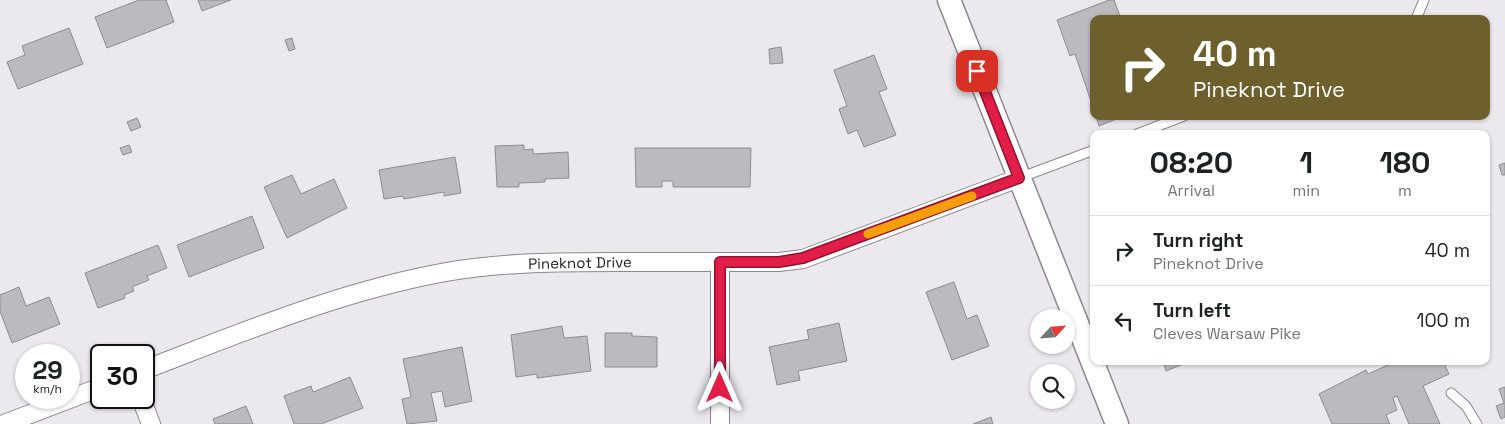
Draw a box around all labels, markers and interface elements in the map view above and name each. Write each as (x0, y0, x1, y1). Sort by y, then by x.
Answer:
text: 40 m (1193, 32, 1277, 76)
icon: right (1110, 35, 1175, 100)
pin (956, 50, 998, 92)
icon: arrive (963, 57, 991, 85)
text: Pineknot Drive (1193, 75, 1345, 103)
text: 08:20 (1149, 143, 1233, 182)
text: 1 (1300, 143, 1313, 182)
text: 180 (1380, 143, 1431, 182)
text: Arrival (1167, 180, 1215, 201)
text: min (1293, 180, 1320, 201)
text: m (1398, 180, 1412, 201)
text: Turn right (1153, 228, 1243, 253)
icon: right (1110, 237, 1138, 265)
text: 40 m (1425, 238, 1470, 263)
street label: Pineknot Drive (528, 252, 632, 273)
text: Pineknot Drive (1153, 253, 1264, 274)
text: Turn left (1153, 298, 1231, 323)
icon: left (1110, 307, 1138, 335)
text: 100 m (1416, 308, 1470, 333)
north arrow (1030, 309, 1075, 354)
map controls (1030, 309, 1075, 409)
text: Cleves Warsaw Pike (1153, 323, 1301, 344)
speed limit sign: 30 (90, 344, 155, 409)
text: 29 (32, 354, 63, 386)
position arrow (693, 361, 745, 413)
button: search (1030, 364, 1075, 409)
text: km/h (33, 381, 62, 397)

